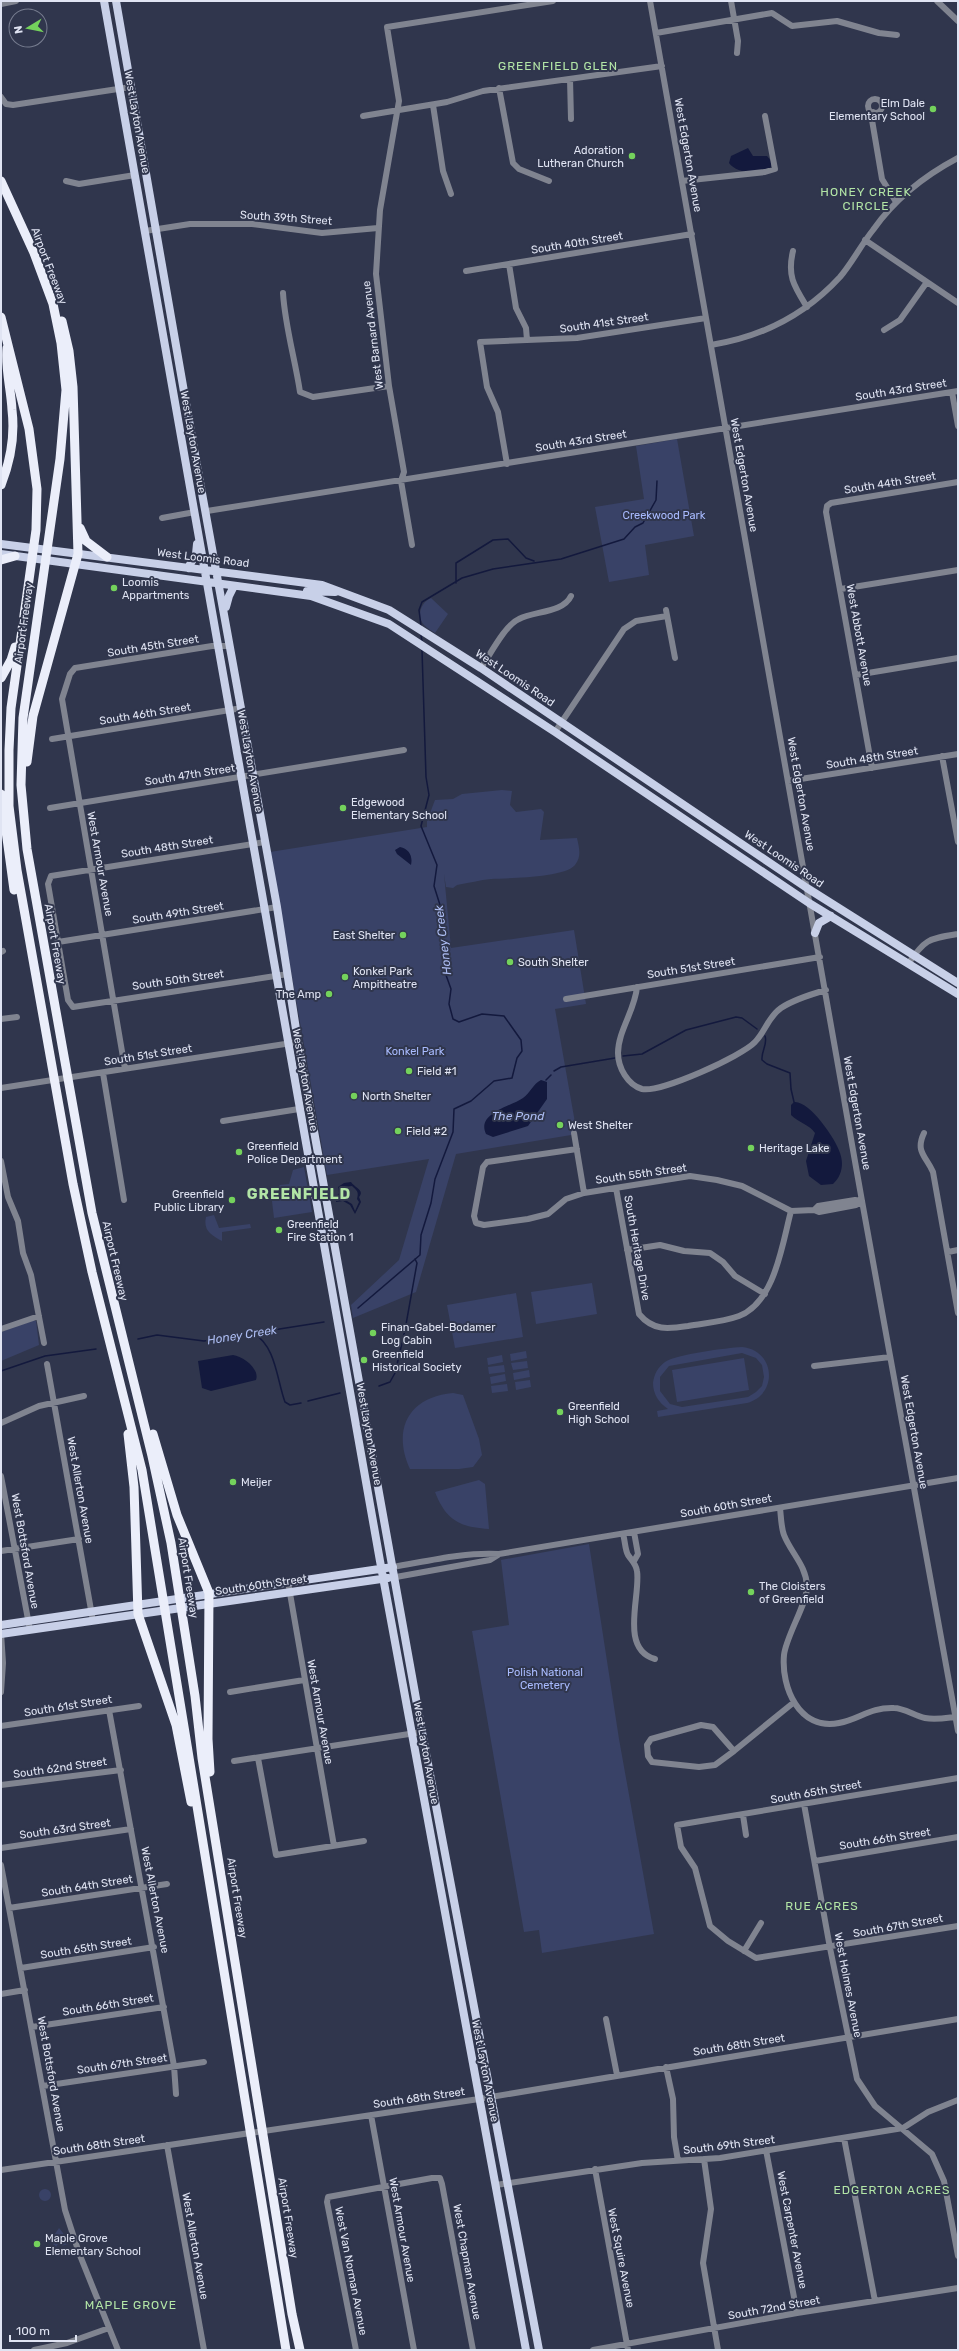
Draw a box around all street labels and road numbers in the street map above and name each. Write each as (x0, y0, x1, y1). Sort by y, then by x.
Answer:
street label: West Layton Avenue (122, 70, 152, 174)
street label: West Edgerton Avenue (672, 97, 704, 213)
street label: South 39th Street (240, 208, 333, 228)
street label: Airport Freeway (28, 226, 70, 306)
street label: South 40th Street (530, 229, 625, 257)
street label: West Barnard Avenue (360, 280, 386, 390)
street label: South 41st Street (559, 310, 650, 336)
street label: South 43rd Street (855, 376, 948, 404)
street label: West Layton Avenue (178, 390, 208, 494)
street label: West Edgerton Avenue (728, 417, 760, 533)
street label: South 43rd Street (535, 427, 628, 455)
street label: South 44th Street (843, 469, 937, 497)
street label: West Loomis Road (156, 546, 250, 570)
street label: Airport Freeway (12, 582, 36, 664)
street label: West Abbott Avenue (844, 583, 874, 687)
street label: South 45th Street (106, 632, 200, 660)
street label: West Loomis Road (473, 647, 557, 709)
street label: South 46th Street (98, 700, 192, 728)
street label: West Layton Avenue (235, 709, 265, 813)
street label: West Edgerton Avenue (785, 736, 817, 852)
street label: South 48th Street (825, 744, 920, 772)
street label: South 47th Street (144, 761, 237, 789)
street label: West Armour Avenue (84, 811, 116, 917)
street label: West Loomis Road (742, 828, 826, 890)
street label: South 48th Street (120, 833, 215, 861)
street label: South 49th Street (131, 899, 225, 927)
street label: Airport Freeway (42, 903, 68, 985)
street label: South 51st Street (646, 955, 737, 981)
street label: South 50th Street (131, 967, 225, 993)
street label: West Layton Avenue (290, 1028, 320, 1132)
street label: South 51st Street (103, 1042, 194, 1068)
street label: West Edgerton Avenue (841, 1055, 873, 1171)
street label: South 55th Street (595, 1161, 688, 1187)
street label: South Heritage Drive (621, 1194, 653, 1302)
street label: Airport Freeway (100, 1220, 130, 1302)
street label: West Edgerton Avenue (898, 1374, 930, 1490)
street label: West Layton Avenue (354, 1382, 384, 1486)
street label: West Allerton Avenue (64, 1436, 96, 1544)
street label: South 60th Street (679, 1491, 773, 1520)
street label: West Bottsford Avenue (8, 1492, 42, 1610)
street label: Airport Freeway (175, 1537, 201, 1619)
street label: South 60th Street (214, 1572, 308, 1598)
street label: West Armour Avenue (304, 1659, 336, 1765)
street label: South 61st Street (23, 1693, 114, 1719)
street label: West Layton Avenue (411, 1701, 441, 1805)
street label: South 62nd Street (12, 1755, 108, 1781)
street label: South 65th Street (770, 1777, 863, 1806)
street label: South 63rd Street (19, 1816, 112, 1842)
street label: South 66th Street (838, 1825, 932, 1853)
street label: West Allerton Avenue (138, 1846, 172, 1954)
street label: Airport Freeway (224, 1857, 250, 1939)
street label: South 64th Street (40, 1872, 134, 1900)
street label: South 67th Street (852, 1912, 945, 1940)
street label: West Holmes Avenue (831, 1931, 865, 2039)
street label: South 65th Street (39, 1934, 133, 1962)
street label: South 66th Street (61, 1991, 155, 2019)
street label: West Bottsford Avenue (34, 2015, 68, 2133)
street label: West Layton Avenue (469, 2019, 501, 2123)
street label: South 68th Street (692, 2031, 786, 2059)
street label: South 67th Street (76, 2051, 169, 2077)
street label: South 68th Street (372, 2085, 466, 2111)
street label: South 68th Street (52, 2132, 146, 2158)
street label: South 69th Street (682, 2133, 776, 2157)
street label: West Carpenter Avenue (774, 2170, 810, 2290)
street label: Airport Freeway (275, 2177, 301, 2259)
street label: West Armour Avenue (386, 2177, 418, 2283)
street label: West Allerton Avenue (179, 2192, 211, 2300)
street label: West Chapman Avenue (450, 2203, 484, 2321)
street label: West Van Norman Avenue (332, 2206, 370, 2336)
street label: West Squire Avenue (605, 2207, 637, 2309)
street label: South 72nd Street (727, 2293, 822, 2323)

